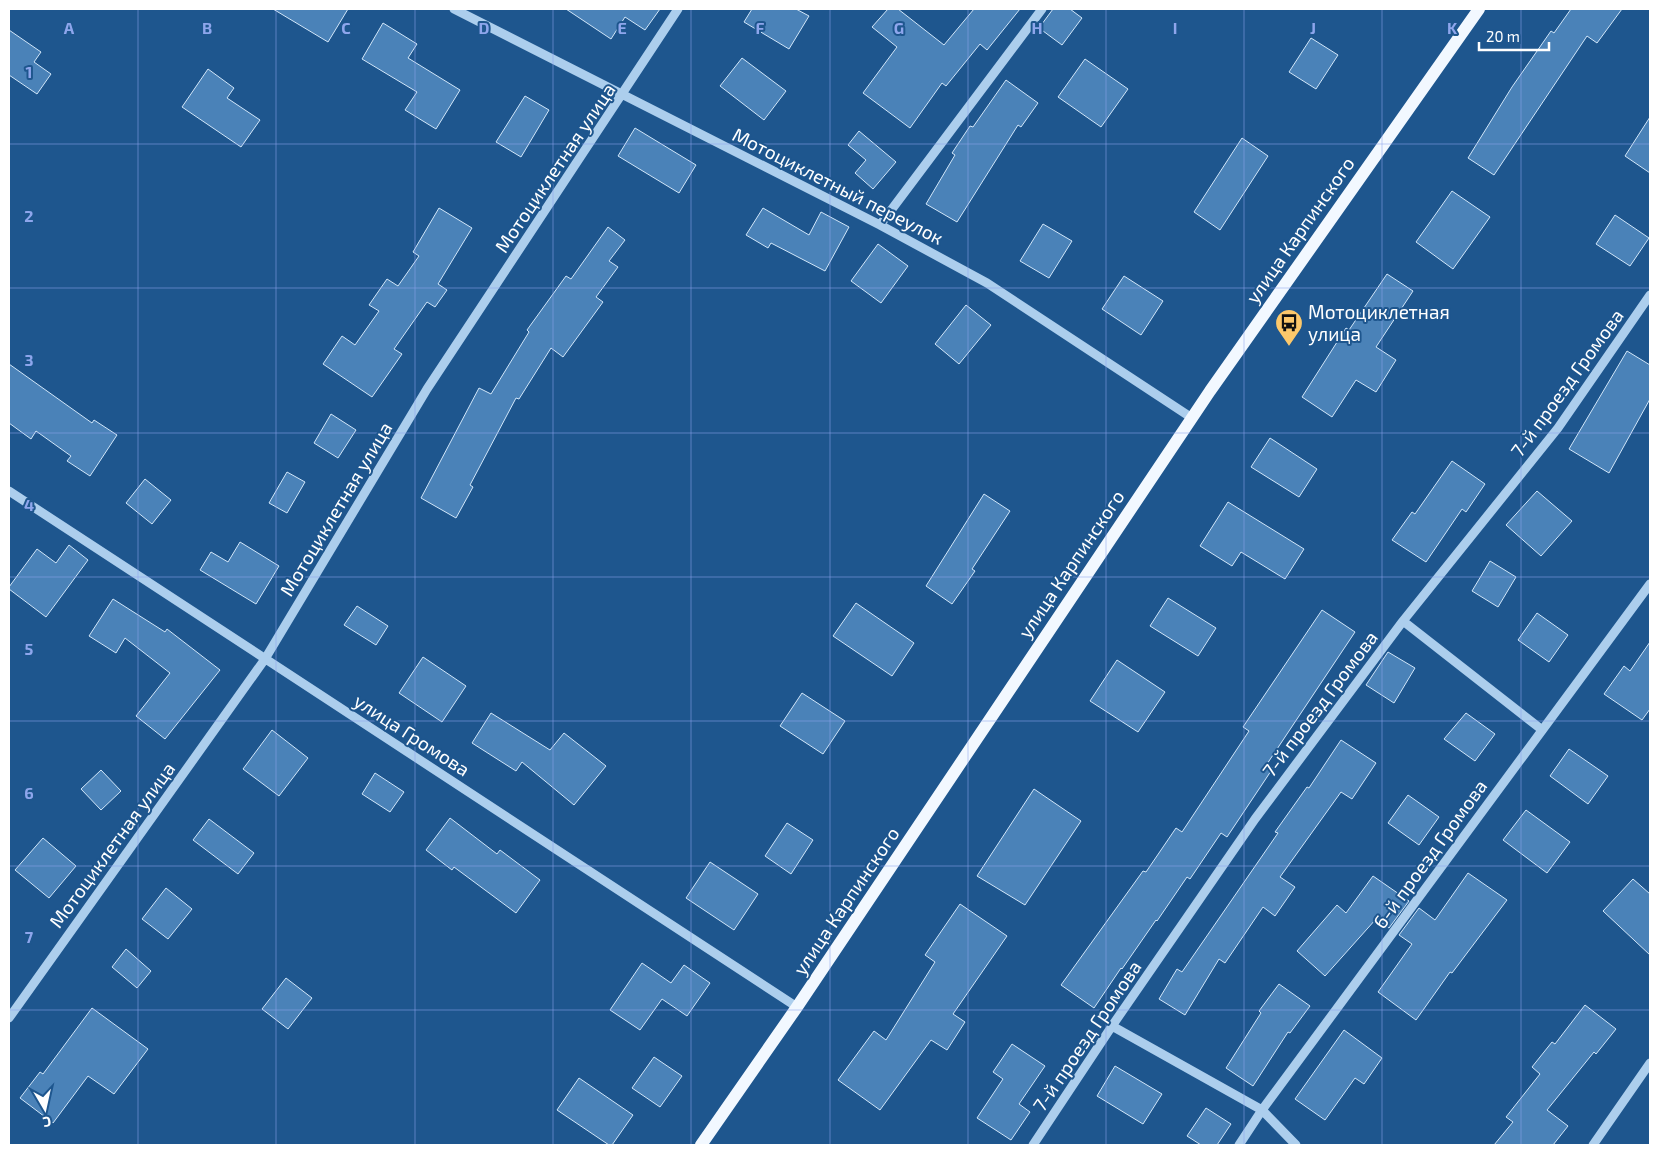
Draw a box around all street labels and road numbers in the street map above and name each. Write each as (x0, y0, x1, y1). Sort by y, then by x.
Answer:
street label: Мотоциклетная улица (489, 79, 621, 257)
street label: Мотоциклетный переулок (728, 122, 948, 250)
street label: улица Карпинского (1241, 152, 1359, 308)
street label: 7-й проезд Громова (1505, 304, 1628, 461)
street label: Мотоциклетная улица (274, 418, 398, 600)
street label: улица Карпинского (1013, 486, 1129, 642)
street label: 7-й проезд Громова (1257, 626, 1382, 781)
street label: улица Громова (350, 689, 474, 781)
street label: Мотоциклетная улица (44, 757, 180, 933)
street label: 6-й проезд Громова (1368, 775, 1491, 933)
street label: улица Карпинского (788, 823, 904, 979)
street label: 7-й проезд Громова (1028, 956, 1146, 1116)

